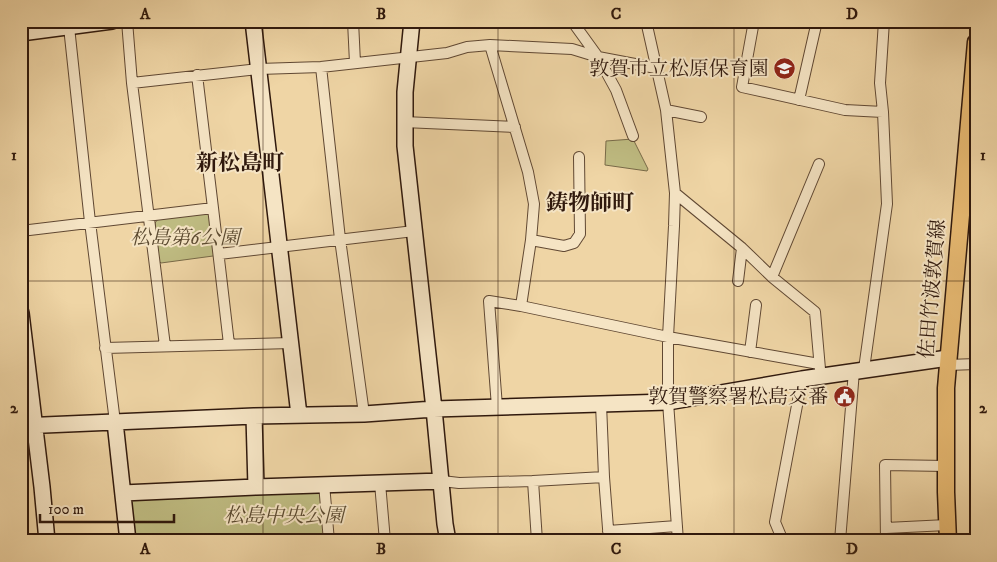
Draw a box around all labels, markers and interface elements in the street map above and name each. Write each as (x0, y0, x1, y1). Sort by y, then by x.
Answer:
text: A (139, 4, 151, 24)
text: B (376, 4, 386, 24)
text: C (611, 4, 621, 24)
text: D (846, 4, 858, 24)
place label: 敦賀市立松原保育園 (589, 57, 769, 82)
school or university icon: 敦賀市立松原保育園 (773, 57, 797, 81)
text: 1 (11, 145, 17, 165)
text: 1 (980, 145, 986, 165)
district label: 新松島町 (196, 150, 284, 177)
district label: 鋳物師町 (546, 190, 634, 217)
street label: 佐田竹波敦賀線 (914, 218, 952, 360)
park label: 松島第6公園 (130, 226, 243, 251)
place label: 敦賀警察署松島交番 (648, 385, 828, 410)
public building icon: 敦賀警察署松島交番 (832, 385, 856, 409)
text: 2 (10, 398, 19, 418)
text: 2 (979, 398, 988, 418)
scale bar (40, 492, 174, 524)
text: 100 m (48, 500, 84, 519)
park label: 松島中央公園 (224, 504, 347, 529)
text: A (139, 539, 151, 559)
text: B (376, 539, 386, 559)
text: C (611, 539, 621, 559)
text: D (846, 539, 858, 559)

